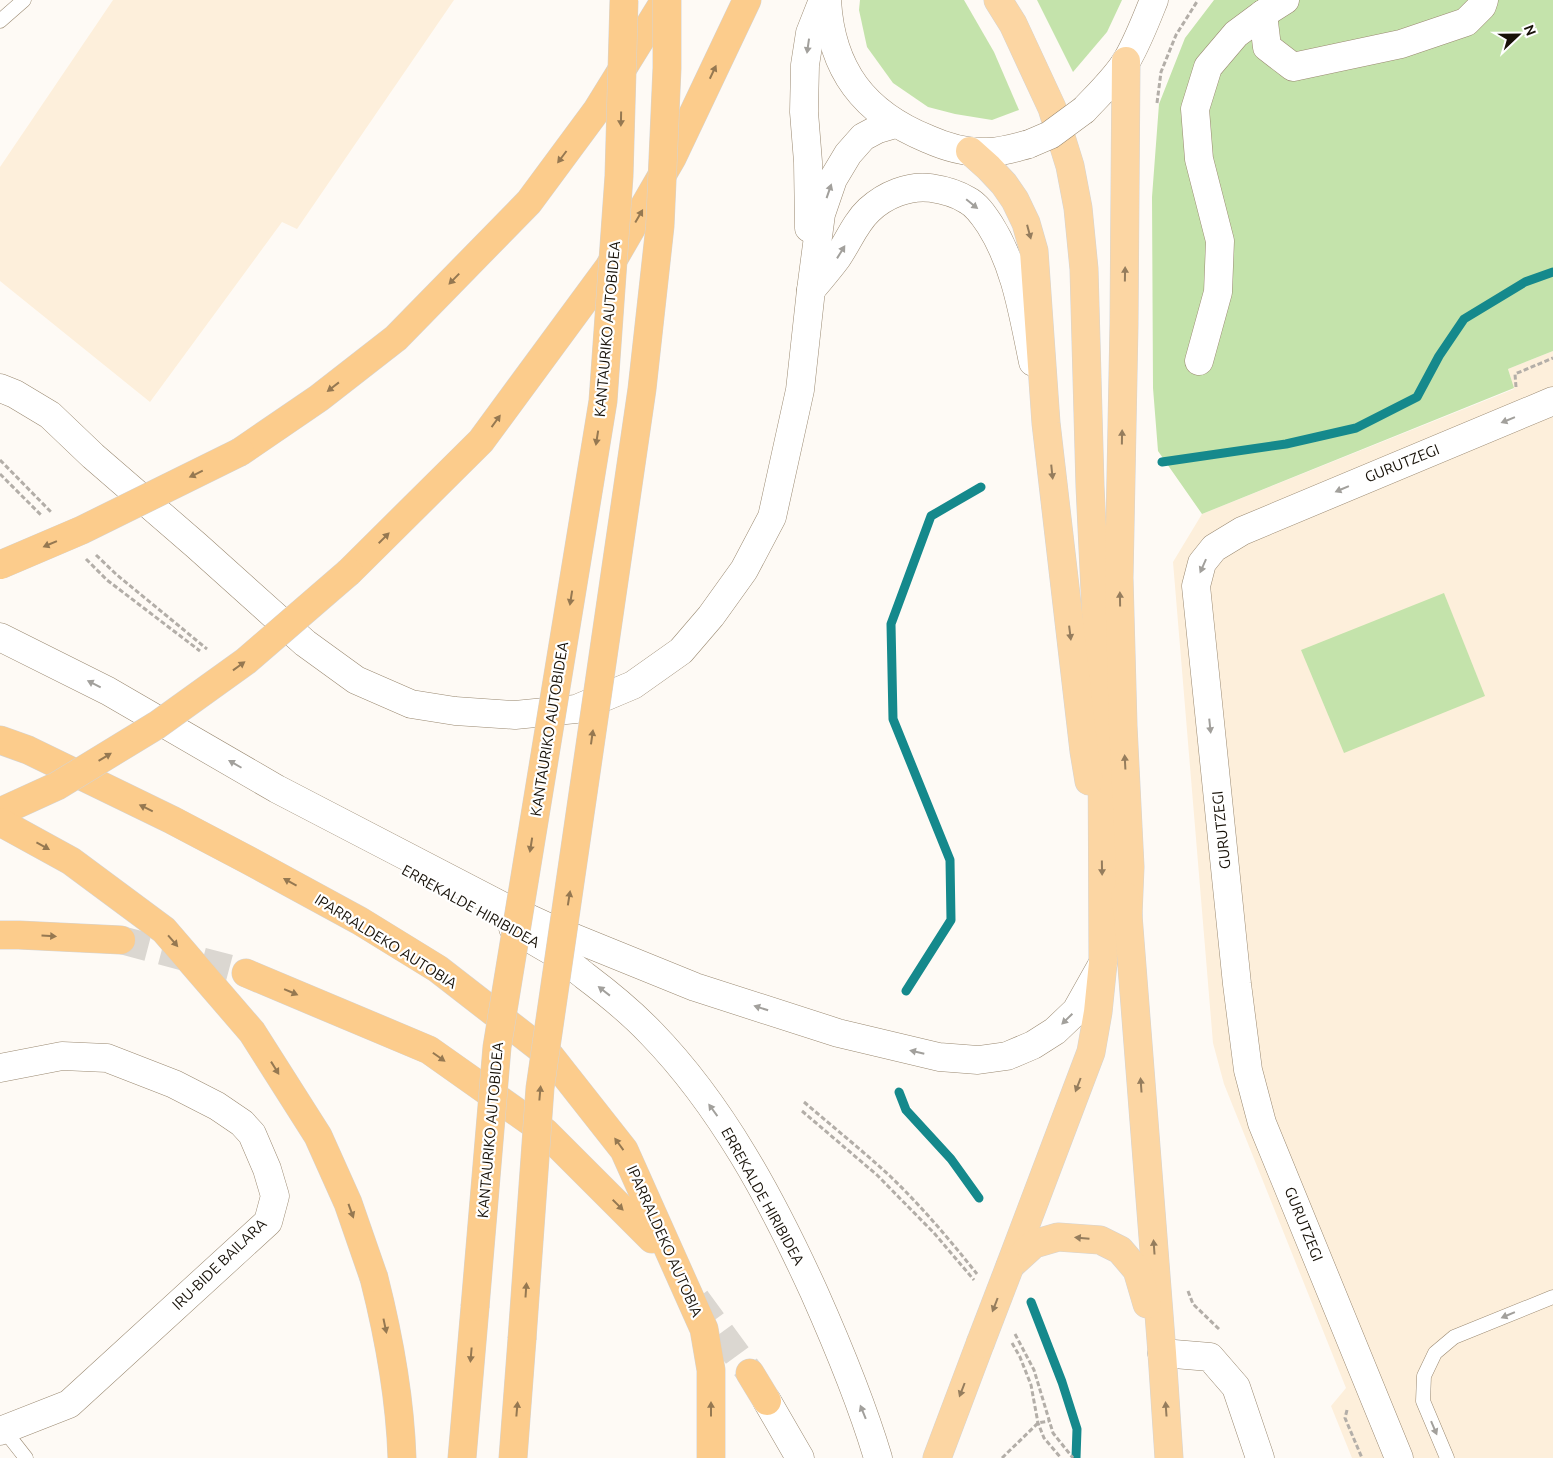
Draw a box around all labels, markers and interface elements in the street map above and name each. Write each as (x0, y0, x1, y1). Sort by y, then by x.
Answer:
north arrow (1493, 10, 1543, 60)
text: N (1521, 22, 1539, 38)
one-way arrow (804, 38, 812, 54)
one-way arrow (709, 64, 717, 79)
one-way arrow (617, 111, 625, 127)
one-way arrow (556, 150, 567, 163)
one-way arrow (826, 183, 833, 198)
one-way arrow (965, 199, 978, 210)
one-way arrow (634, 209, 643, 222)
one-way arrow (1025, 224, 1033, 239)
street label: KANTAURIKO AUTOBIDEA (591, 240, 623, 418)
one-way arrow (836, 245, 845, 258)
one-way arrow (1121, 266, 1129, 282)
one-way arrow (448, 272, 460, 284)
one-way arrow (327, 381, 340, 392)
one-way arrow (491, 414, 501, 428)
one-way arrow (1500, 416, 1515, 424)
one-way arrow (1118, 428, 1126, 444)
one-way arrow (593, 430, 601, 446)
street label: GURUTZEGI (1362, 440, 1442, 486)
one-way arrow (1048, 464, 1056, 480)
one-way arrow (189, 470, 203, 478)
one-way arrow (1335, 485, 1349, 493)
one-way arrow (378, 532, 390, 544)
one-way arrow (43, 540, 57, 548)
one-way arrow (1198, 559, 1206, 573)
one-way arrow (566, 590, 574, 606)
one-way arrow (1115, 591, 1123, 607)
one-way arrow (1066, 626, 1074, 642)
street label: KANTAURIKO AUTOBIDEA (527, 640, 571, 818)
one-way arrow (232, 661, 246, 671)
one-way arrow (87, 680, 101, 688)
one-way arrow (1206, 719, 1214, 735)
one-way arrow (588, 729, 596, 745)
one-way arrow (98, 753, 111, 762)
one-way arrow (1120, 753, 1128, 769)
one-way arrow (229, 760, 242, 769)
street label: GURUTZEGI (1208, 790, 1234, 870)
one-way arrow (139, 803, 153, 811)
one-way arrow (526, 837, 534, 853)
one-way arrow (36, 841, 49, 850)
one-way arrow (1099, 860, 1107, 876)
street label: ERREKALDE HIRIBIDEA (399, 861, 543, 951)
one-way arrow (283, 878, 297, 887)
one-way arrow (565, 889, 573, 905)
street label: IPARRALDEKO AUTOBIA (312, 890, 460, 992)
one-way arrow (41, 933, 57, 941)
one-way arrow (168, 935, 179, 948)
one-way arrow (598, 985, 611, 996)
one-way arrow (284, 988, 298, 996)
one-way arrow (753, 1004, 768, 1012)
one-way arrow (1062, 1013, 1074, 1025)
street label: KANTAURIKO AUTOBIDEA (474, 1041, 506, 1219)
one-way arrow (910, 1048, 925, 1056)
one-way arrow (432, 1052, 446, 1062)
one-way arrow (270, 1061, 280, 1074)
one-way arrow (1137, 1077, 1145, 1093)
one-way arrow (1074, 1078, 1081, 1093)
one-way arrow (536, 1085, 544, 1101)
one-way arrow (708, 1103, 718, 1117)
street label: ERREKALDE HIRIBIDEA (718, 1124, 808, 1268)
one-way arrow (614, 1137, 624, 1151)
street label: IPARRALDEKO AUTOBIA (624, 1163, 706, 1320)
street label: GURUTZEGI (1281, 1184, 1327, 1264)
one-way arrow (611, 1199, 623, 1211)
one-way arrow (347, 1204, 355, 1219)
street label: IRU-BIDE BAILARA (168, 1215, 270, 1313)
one-way arrow (1074, 1234, 1090, 1242)
one-way arrow (1150, 1239, 1158, 1255)
one-way arrow (522, 1282, 530, 1298)
one-way arrow (991, 1298, 999, 1313)
one-way arrow (1501, 1312, 1515, 1320)
one-way arrow (382, 1318, 390, 1334)
one-way arrow (466, 1348, 474, 1364)
one-way arrow (958, 1383, 966, 1397)
one-way arrow (513, 1401, 521, 1417)
one-way arrow (707, 1401, 715, 1417)
one-way arrow (1162, 1401, 1170, 1417)
one-way arrow (859, 1404, 867, 1419)
one-way arrow (1431, 1421, 1439, 1435)

